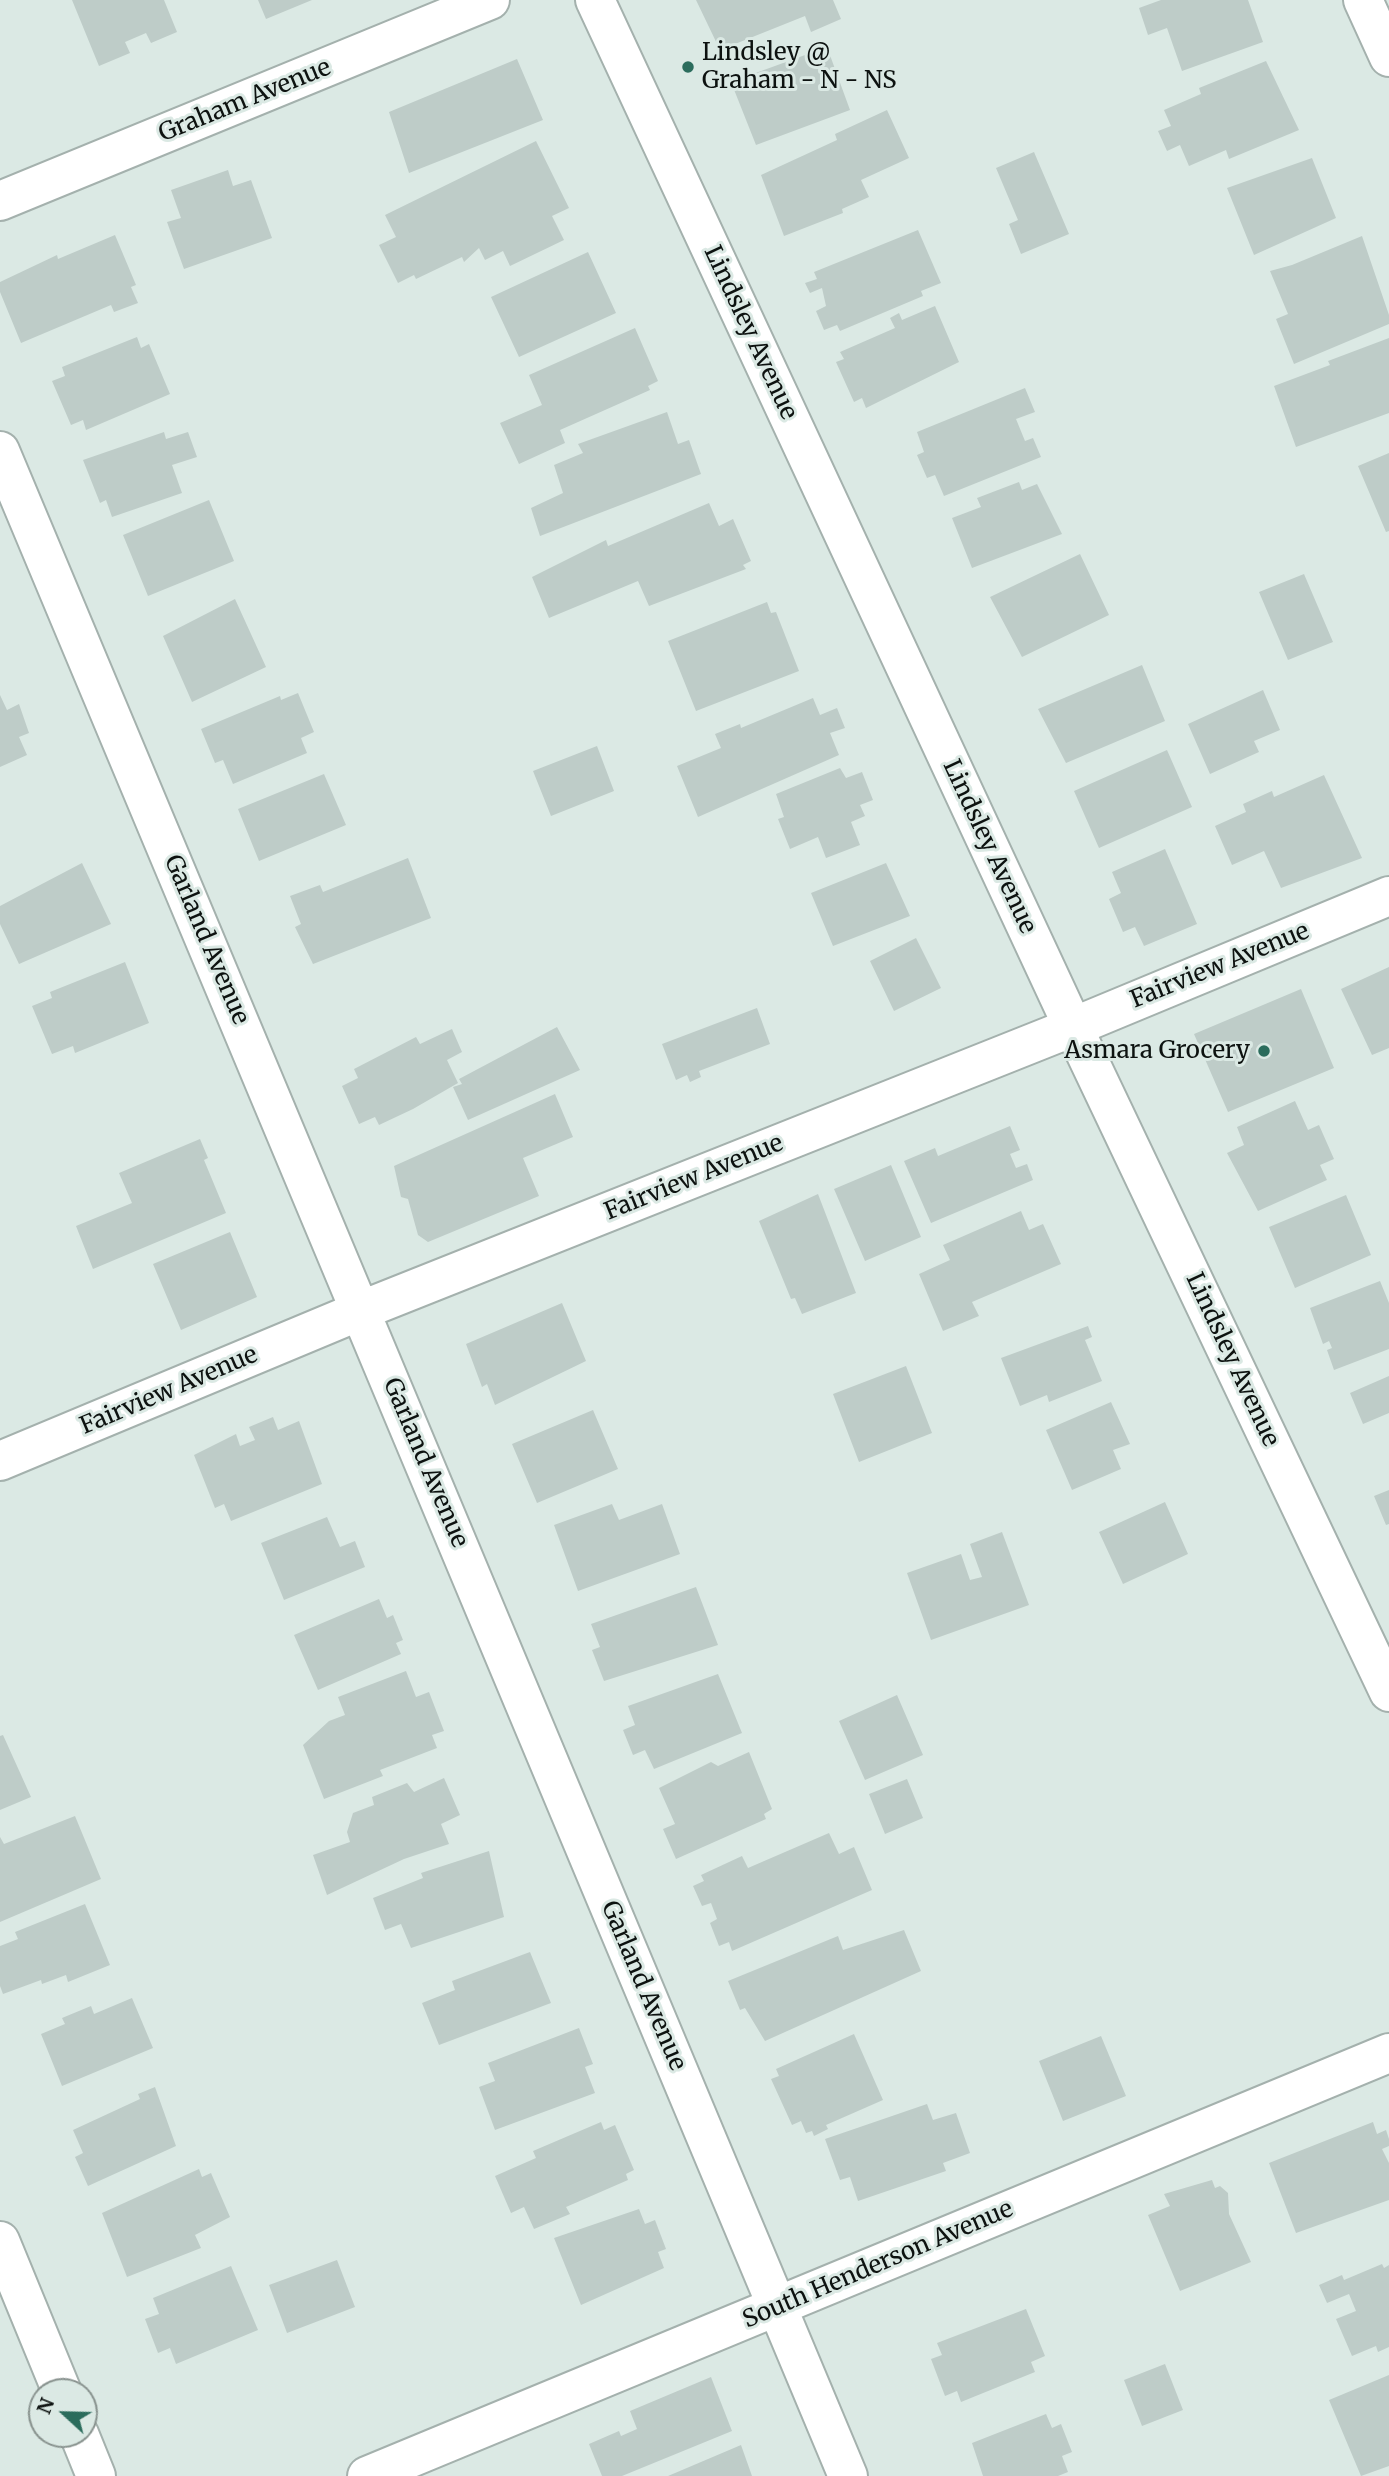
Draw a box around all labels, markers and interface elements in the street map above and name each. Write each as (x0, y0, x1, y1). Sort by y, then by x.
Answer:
place label: Lindsley @ Graham - N - NS (702, 39, 897, 95)
street label: Graham Avenue (155, 53, 335, 149)
marker: Lindsley @ Graham - N - NS (680, 59, 696, 75)
street label: Lindsley Avenue (697, 242, 803, 424)
street label: Lindsley Avenue (936, 756, 1042, 938)
street label: Garland Avenue (157, 851, 255, 1029)
street label: Fairview Avenue (1127, 917, 1313, 1015)
place label: Asmara Grocery (1064, 1037, 1250, 1065)
marker: Asmara Grocery (1256, 1043, 1272, 1059)
street label: Fairview Avenue (601, 1129, 787, 1227)
street label: Lindsley Avenue (1179, 1269, 1285, 1451)
street label: Fairview Avenue (76, 1341, 262, 1441)
street label: Garland Avenue (376, 1374, 474, 1552)
street label: Garland Avenue (594, 1897, 692, 2075)
street label: South Henderson Avenue (739, 2195, 1017, 2335)
north arrow (28, 2378, 98, 2448)
text: N (31, 2394, 59, 2417)

